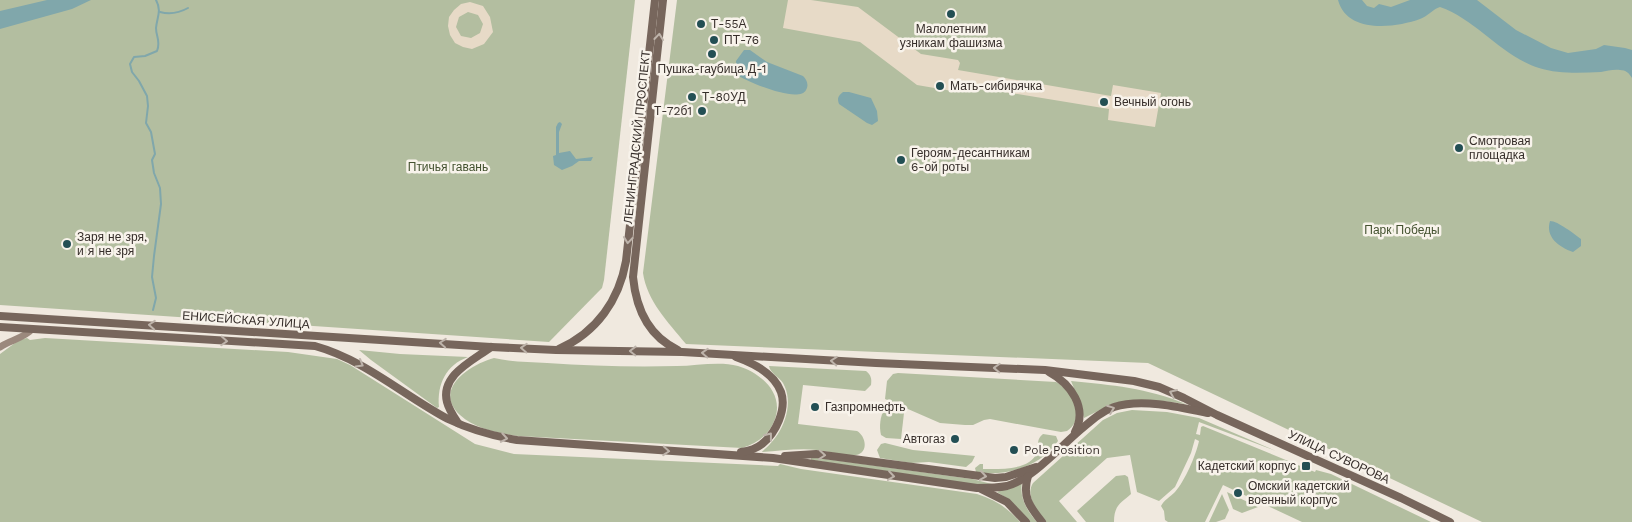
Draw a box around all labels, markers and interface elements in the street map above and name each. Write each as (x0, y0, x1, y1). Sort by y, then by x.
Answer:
marker: Малолетним узникам фашизма (945, 8, 957, 20)
place label: Т-55А (711, 17, 746, 31)
marker: Т-55А (695, 18, 707, 30)
place label: Малолетним узникам фашизма (900, 22, 1003, 50)
one-way arrow (653, 32, 664, 40)
place label: ПТ-76 (724, 33, 759, 47)
marker: ПТ-76 (708, 34, 720, 46)
marker: Пушка-гаубица Д-1 (706, 48, 718, 60)
street label: ЛЕНИНГРАДСКИЙ ПРОСПЕКТ (620, 49, 653, 224)
place label: Пушка-гаубица Д-1 (658, 62, 767, 76)
place label: Мать-сибирячка (950, 79, 1042, 93)
marker: Мать-сибирячка (934, 80, 946, 92)
place label: Т-80УД (702, 90, 746, 104)
marker: Т-80УД (686, 91, 698, 103)
place label: Вечный огонь (1114, 95, 1191, 109)
marker: Вечный огонь (1098, 96, 1110, 108)
place label: Т-72б1 (654, 104, 692, 118)
marker: Т-72б1 (696, 105, 708, 117)
place label: Смотровая площадка (1469, 134, 1531, 162)
marker: Смотровая площадка (1453, 142, 1465, 154)
place label: Героям-десантникам 6-ой роты (911, 146, 1030, 174)
marker: Героям-десантникам 6-ой роты (895, 154, 907, 166)
park label: Птичья гавань (408, 160, 488, 174)
park label: Парк Победы (1364, 223, 1440, 237)
place label: Заря не зря, и я не зря (77, 230, 147, 258)
one-way arrow (623, 236, 634, 244)
marker: Заря не зря, и я не зря (61, 238, 73, 250)
street label: ЕНИСЕЙСКАЯ УЛИЦА (182, 308, 310, 331)
one-way arrow (148, 319, 156, 330)
one-way arrow (220, 335, 228, 346)
one-way arrow (438, 338, 446, 349)
one-way arrow (520, 343, 528, 354)
one-way arrow (629, 346, 637, 356)
one-way arrow (701, 348, 708, 358)
one-way arrow (830, 355, 838, 366)
one-way arrow (354, 358, 363, 368)
one-way arrow (992, 363, 1000, 374)
one-way arrow (1169, 389, 1178, 400)
place label: Газпромнефть (825, 400, 906, 414)
marker: Газпромнефть (809, 401, 821, 413)
one-way arrow (1107, 405, 1115, 415)
street label: УЛИЦА СУВОРОВА (1286, 427, 1392, 487)
one-way arrow (500, 432, 509, 443)
one-way arrow (763, 432, 772, 442)
place label: Автогаз (903, 432, 945, 446)
marker: Автогаз (949, 433, 961, 445)
place label: Pole Position (1024, 443, 1100, 457)
marker: Pole Position (1008, 444, 1020, 456)
one-way arrow (662, 445, 670, 456)
one-way arrow (818, 449, 826, 460)
place label: Кадетский корпус (1198, 459, 1296, 473)
marker: Кадетский корпус (1300, 460, 1312, 472)
one-way arrow (886, 470, 895, 480)
one-way arrow (979, 470, 987, 481)
place label: Омский кадетский военный корпус (1248, 479, 1350, 507)
marker: Омский кадетский военный корпус (1232, 487, 1244, 499)

